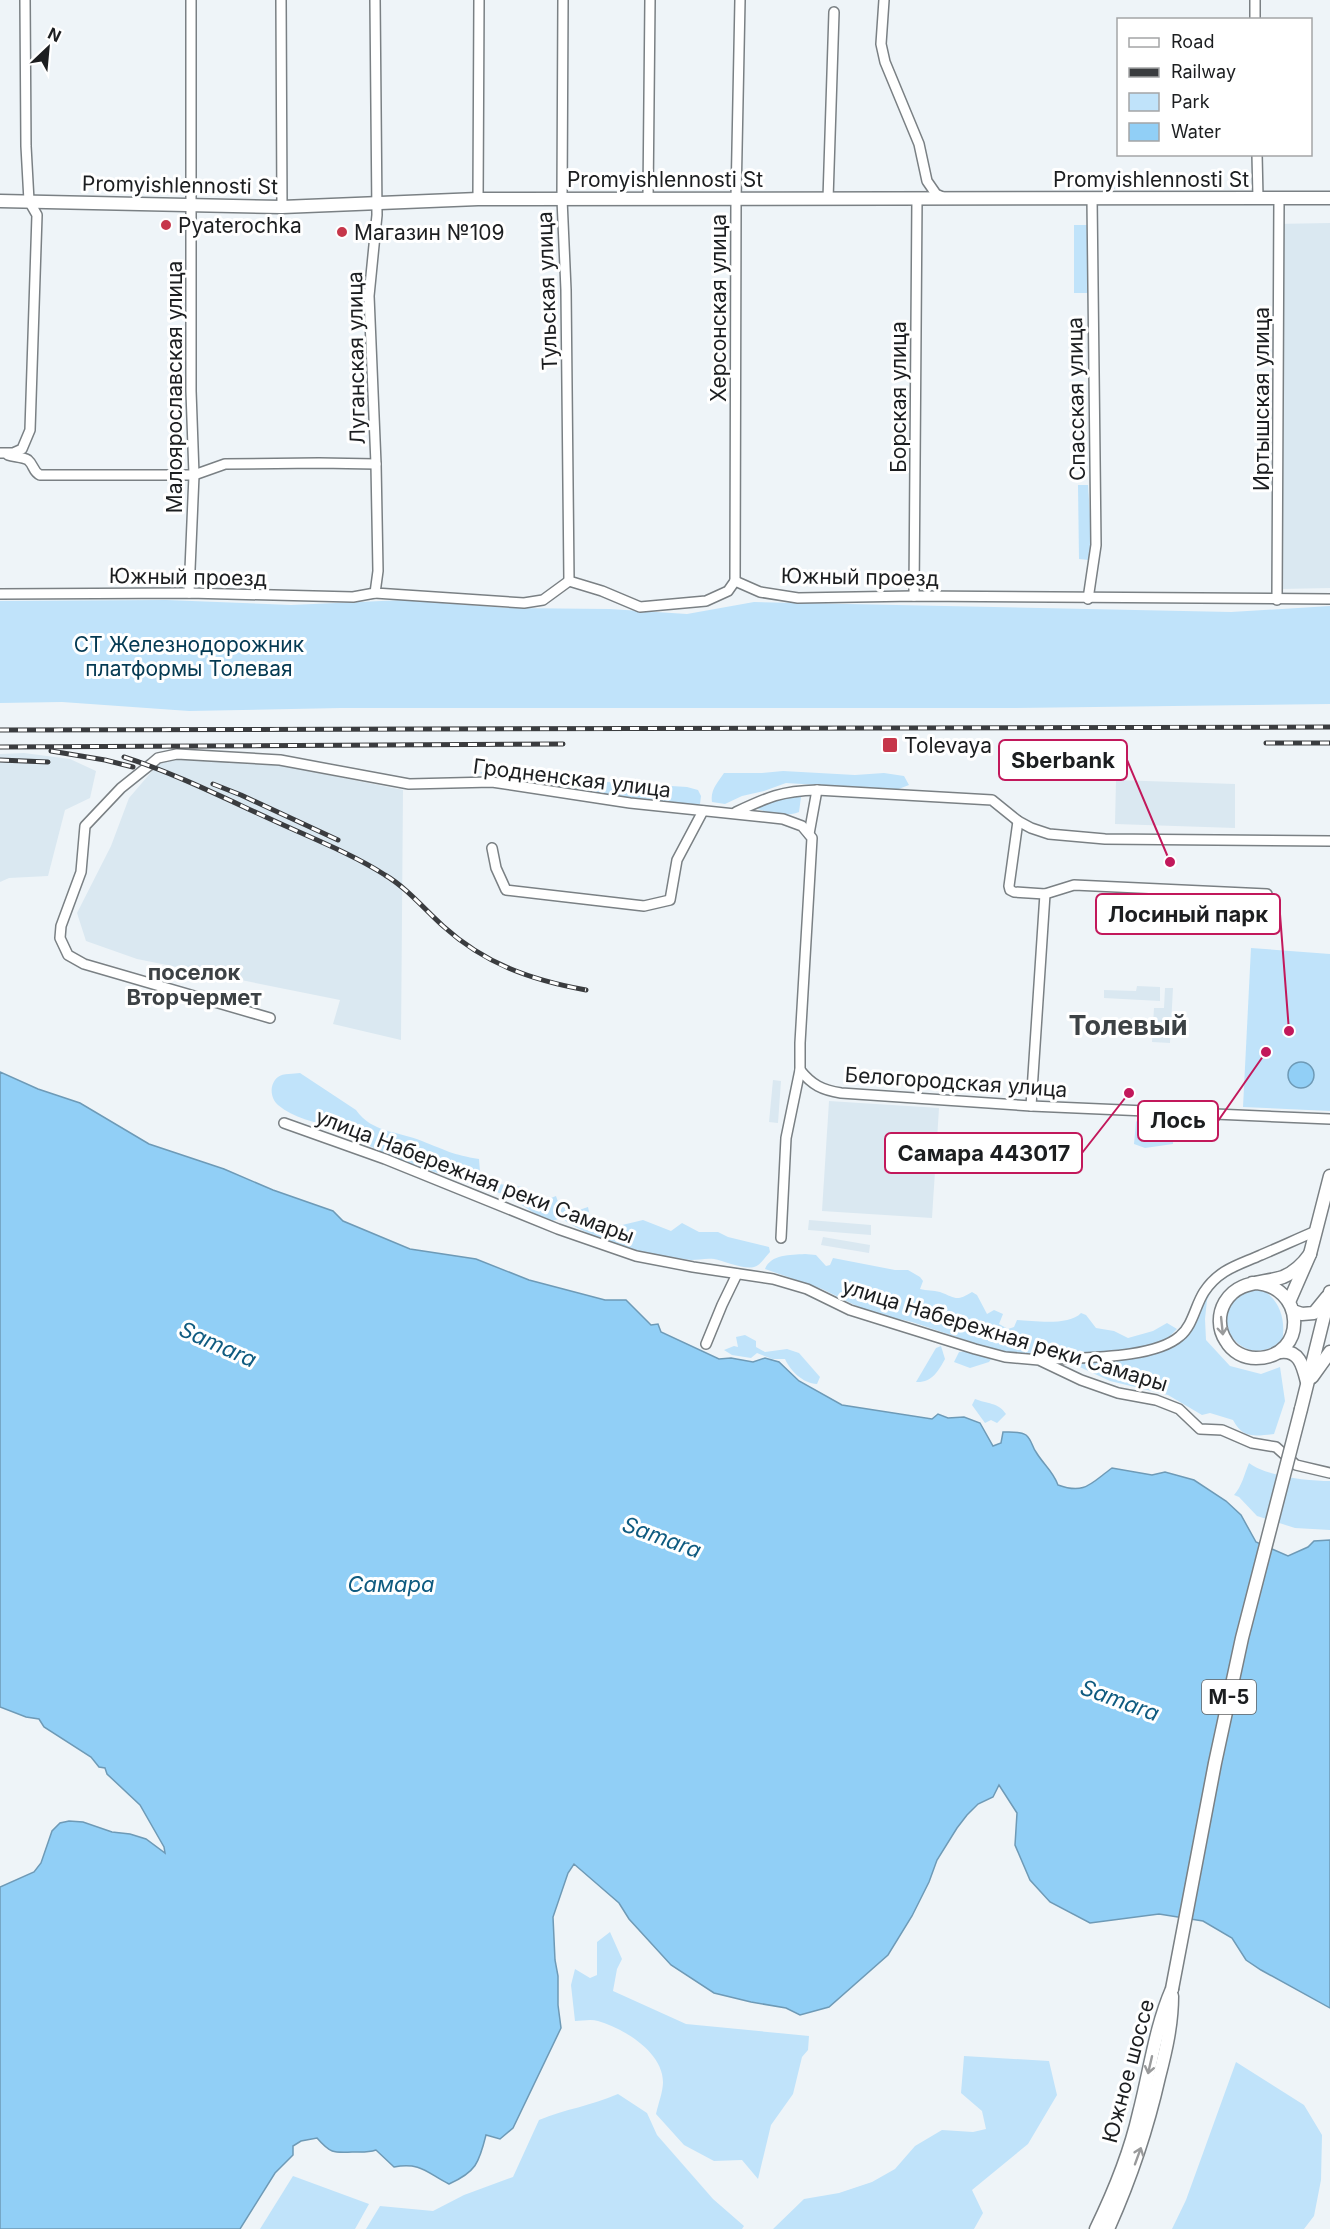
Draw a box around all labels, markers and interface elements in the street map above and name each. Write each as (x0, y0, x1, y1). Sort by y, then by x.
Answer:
north arrow (18, 18, 78, 78)
legend (1117, 18, 1312, 156)
text: N (45, 23, 64, 46)
text: Road (1171, 31, 1214, 52)
text: Railway (1171, 61, 1236, 82)
text: Park (1171, 91, 1210, 112)
text: Water (1171, 121, 1221, 142)
street label: Promyishlennosti St (567, 167, 763, 192)
street label: Promyishlennosti St (1053, 167, 1249, 192)
street label: Promyishlennosti St (82, 171, 278, 199)
street label: Тульская улица (532, 211, 562, 371)
place label: Pyaterochka (178, 213, 302, 238)
street label: Херсонская улица (706, 214, 731, 402)
marker: Pyaterochka (159, 218, 173, 232)
place label: Магазин №109 (354, 220, 505, 245)
marker: Магазин №109 (335, 225, 349, 239)
street label: Малоярославская улица (162, 261, 187, 513)
street label: Луганская улица (342, 271, 370, 445)
street label: Иртышская улица (1249, 307, 1274, 491)
street label: Спасская улица (1062, 317, 1090, 481)
street label: Борская улица (886, 321, 911, 473)
street label: Южный проезд (109, 563, 267, 591)
street label: Южный проезд (781, 563, 939, 591)
park label: СТ Железнодорожник платформы Толевая (74, 632, 305, 681)
place label: Tolevaya (904, 733, 992, 758)
marker: Tolevaya (881, 736, 899, 754)
callout: Sberbank (999, 740, 1127, 780)
text: Sberbank (1011, 747, 1115, 773)
street label: Гродненская улица (472, 753, 672, 803)
callout: Лосиный парк (1096, 894, 1280, 934)
text: Лосиный парк (1108, 901, 1268, 927)
district label: поселок Вторчермет (126, 959, 262, 1010)
district label: Толевый (1068, 1009, 1188, 1042)
street label: Белогородская улица (844, 1062, 1068, 1102)
callout: Лось (1138, 1101, 1218, 1141)
street label: улица Набережная реки Самары (312, 1104, 638, 1248)
text: Лось (1150, 1107, 1206, 1133)
callout: Самара 443017 (885, 1133, 1082, 1173)
text: Самара 443017 (898, 1140, 1070, 1166)
street label: улица Набережная реки Самары (839, 1273, 1171, 1397)
water label: Samara (175, 1315, 261, 1373)
one-way arrow (1217, 1315, 1228, 1335)
water label: Samara (619, 1511, 705, 1563)
water label: Самара (347, 1571, 435, 1597)
water label: Samara (1077, 1674, 1163, 1726)
road number: М-5 (1202, 1680, 1256, 1714)
street label: Южное шоссе (1097, 1996, 1159, 2146)
one-way arrow (1144, 2055, 1156, 2074)
one-way arrow (1133, 2147, 1144, 2165)

